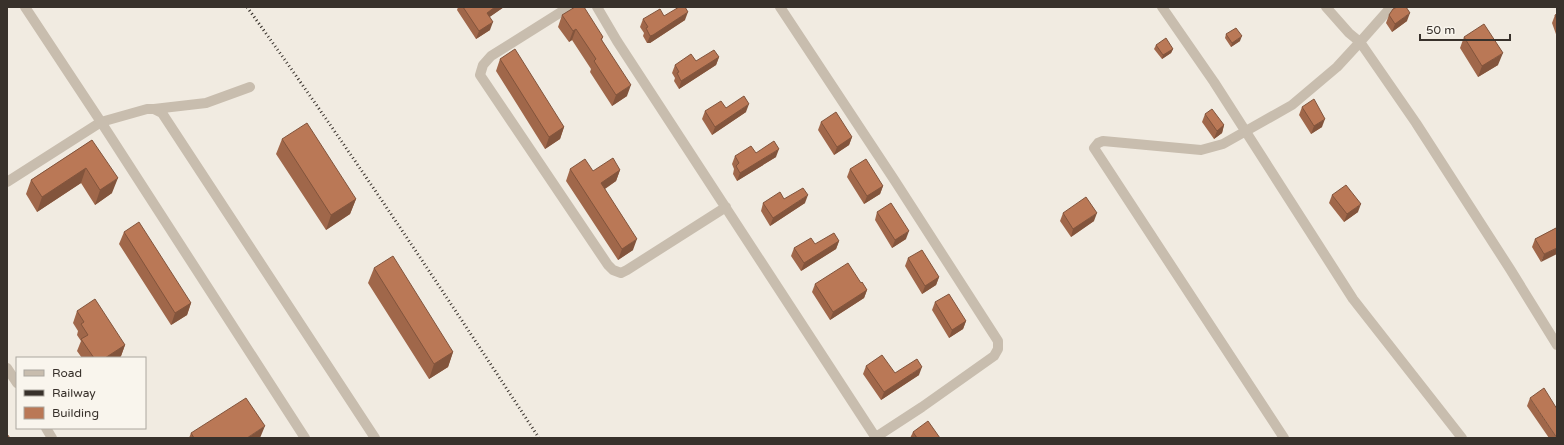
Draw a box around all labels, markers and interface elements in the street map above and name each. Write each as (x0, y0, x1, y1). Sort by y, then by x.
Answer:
scale bar (1420, 16, 1510, 42)
text: 50 m (1426, 23, 1455, 37)
legend (16, 357, 146, 429)
text: Road (52, 366, 82, 380)
text: Railway (52, 386, 96, 400)
text: Building (52, 406, 99, 420)

